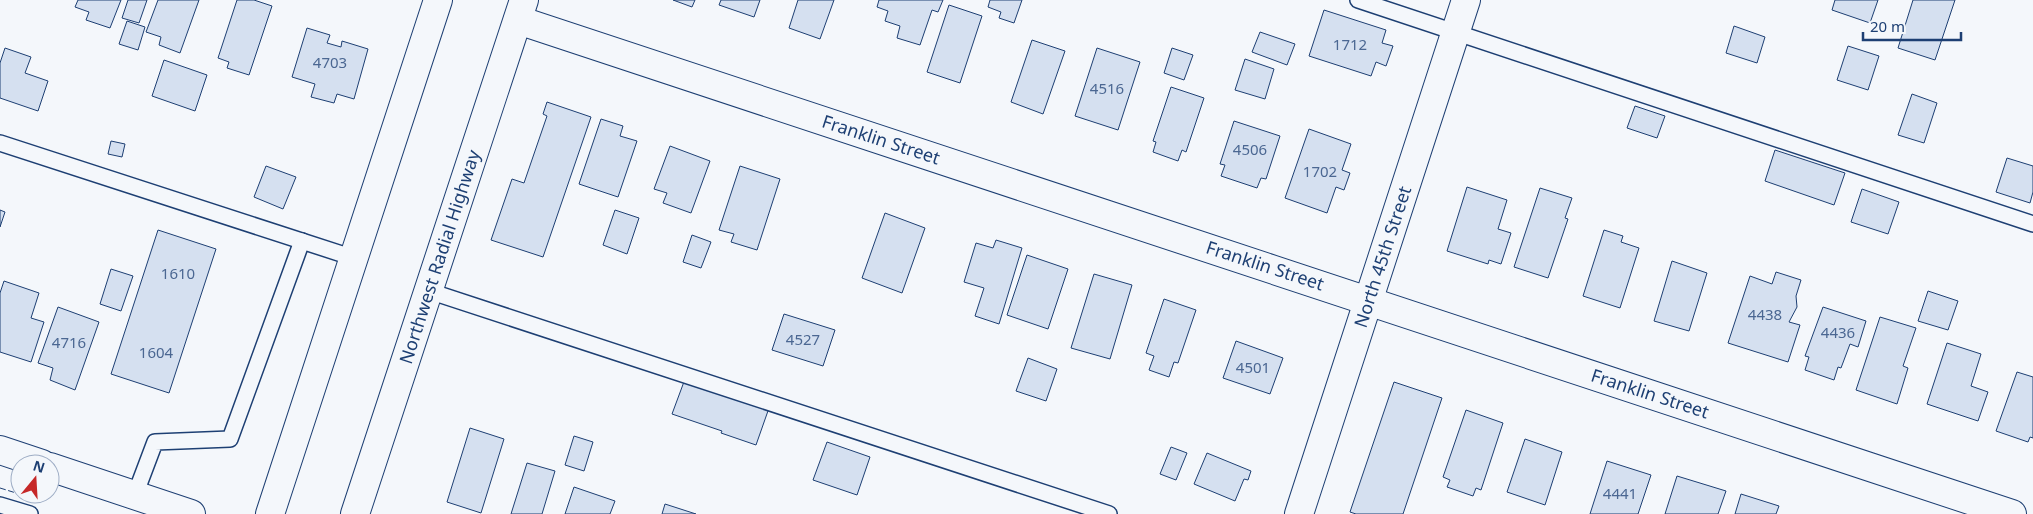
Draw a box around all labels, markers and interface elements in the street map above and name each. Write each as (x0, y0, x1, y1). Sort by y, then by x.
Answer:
scale bar (1863, 10, 1960, 42)
text: 20 m (1870, 16, 1905, 36)
house number: 1712 (1333, 34, 1367, 54)
house number: 4703 (313, 52, 347, 72)
house number: 4516 (1090, 78, 1124, 98)
street label: Franklin Street (819, 109, 944, 170)
house number: 4506 (1233, 139, 1267, 159)
street label: Northwest Radial Highway (393, 146, 485, 367)
house number: 1702 (1303, 161, 1337, 181)
street label: North 45th Street (1348, 182, 1416, 331)
street label: Franklin Street (1203, 235, 1328, 296)
house number: 1610 (161, 263, 195, 283)
house number: 4438 (1748, 304, 1782, 324)
house number: 4436 (1821, 322, 1855, 342)
house number: 4527 (786, 329, 820, 349)
house number: 4716 (52, 332, 86, 352)
house number: 1604 (139, 342, 174, 362)
house number: 4501 (1236, 357, 1270, 377)
street label: Franklin Street (1588, 363, 1713, 424)
north arrow (10, 454, 60, 504)
text: N (31, 455, 48, 477)
house number: 4441 (1603, 483, 1637, 503)

